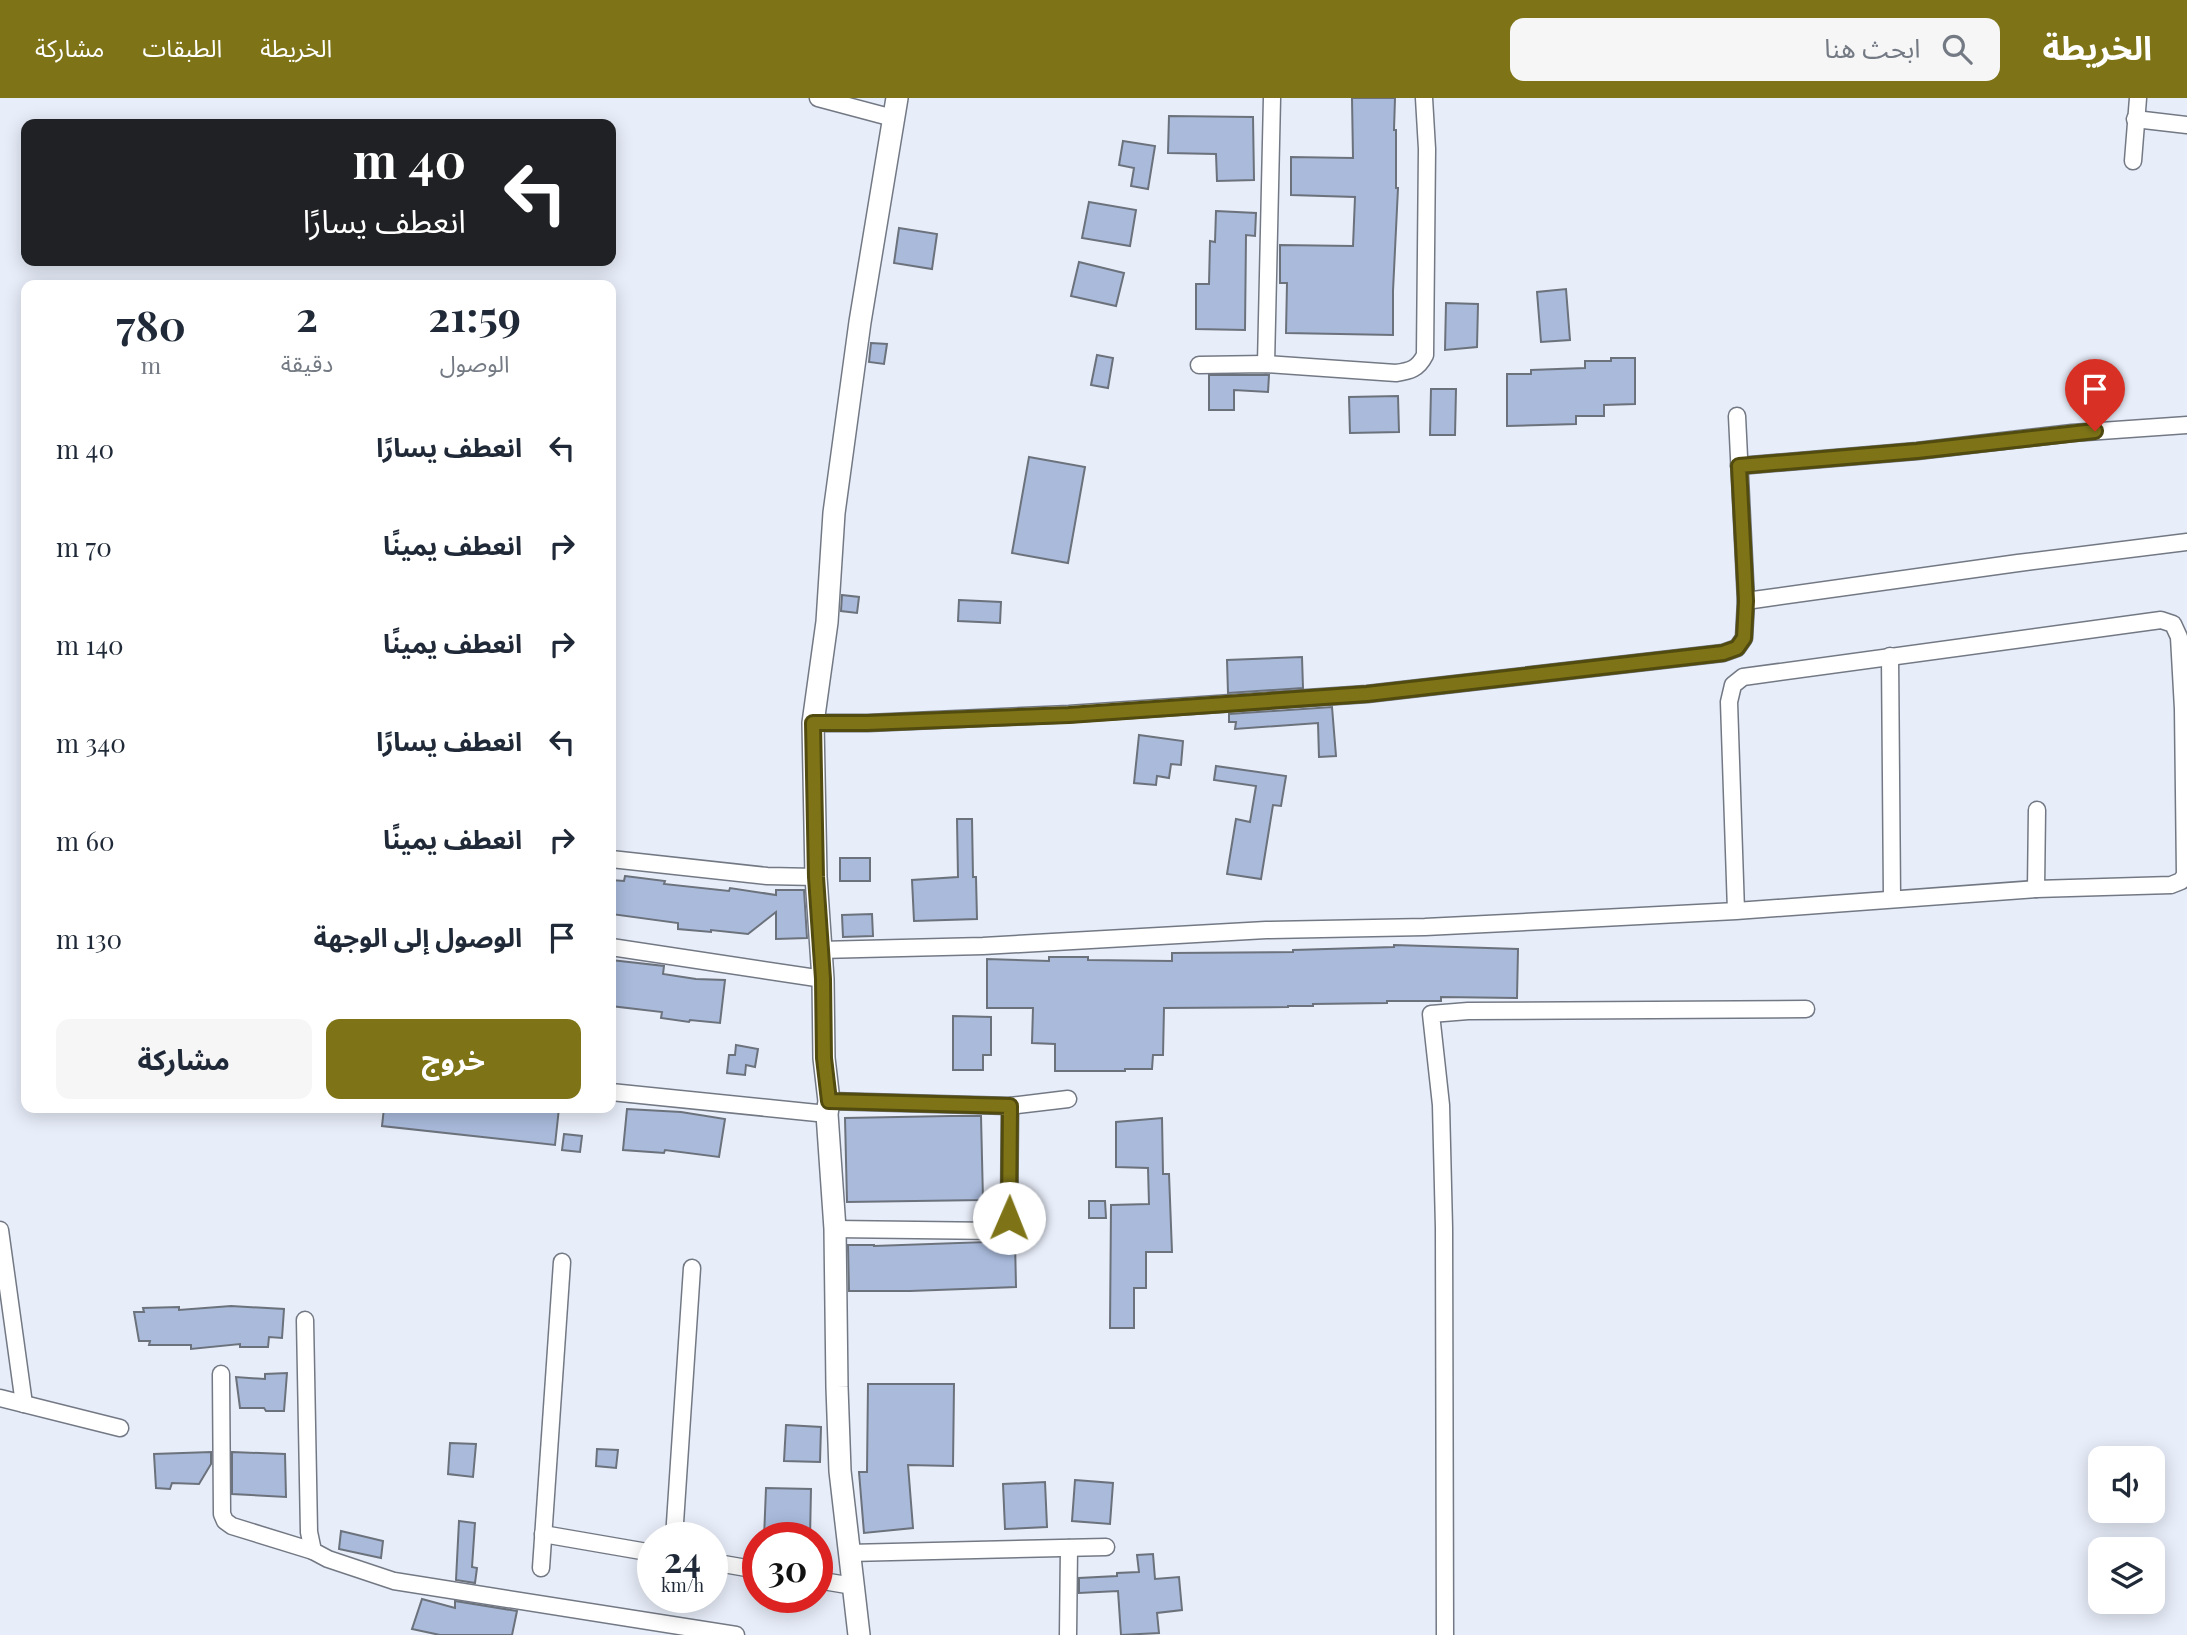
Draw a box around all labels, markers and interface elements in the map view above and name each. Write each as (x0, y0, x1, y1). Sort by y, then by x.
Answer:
search box (1510, 18, 2000, 81)
text: الخريطة (2042, 24, 2152, 68)
text: ابحث هنا (1824, 30, 1920, 65)
icon: search (1938, 30, 1976, 68)
text: مشاركة (35, 31, 104, 63)
text: الطبقات (142, 31, 222, 63)
text: الخريطة (260, 31, 332, 63)
text: 40 m (353, 126, 466, 191)
icon: left (490, 147, 581, 238)
text: انعطف يسارًا (303, 198, 466, 241)
text: 2 (296, 287, 318, 343)
text: 21:59 (428, 287, 521, 343)
text: 780 (116, 296, 186, 352)
text: دقيقة (281, 347, 333, 378)
text: الوصول (440, 347, 510, 378)
text: m (141, 349, 161, 380)
pin (2065, 359, 2125, 431)
icon: arrive (2076, 370, 2114, 408)
text: انعطف يسارًا (376, 429, 522, 464)
icon: left (543, 429, 581, 467)
text: 40 m (56, 431, 114, 466)
text: انعطف يمينًا (383, 527, 522, 562)
icon: right (543, 527, 581, 565)
text: 70 m (56, 529, 112, 564)
text: انعطف يمينًا (383, 625, 522, 660)
icon: right (543, 625, 581, 663)
text: 140 m (56, 627, 124, 662)
text: انعطف يسارًا (376, 723, 522, 758)
icon: left (543, 723, 581, 761)
text: 340 m (56, 725, 126, 760)
text: انعطف يمينًا (383, 821, 522, 856)
icon: right (543, 821, 581, 859)
text: 60 m (56, 823, 115, 858)
text: الوصول إلى الوجهة (314, 919, 522, 954)
icon: arrive (543, 919, 581, 957)
text: 130 m (56, 921, 122, 956)
button: مشاركة (56, 1019, 312, 1099)
button: خروج (326, 1019, 581, 1099)
position arrow (972, 1181, 1046, 1255)
map controls (2088, 1446, 2165, 1614)
button: sound (2088, 1446, 2165, 1523)
speed limit sign: 30 (742, 1522, 833, 1613)
text: 24 (664, 1535, 701, 1582)
button: layers (2088, 1537, 2165, 1614)
text: km/h (661, 1573, 704, 1597)

